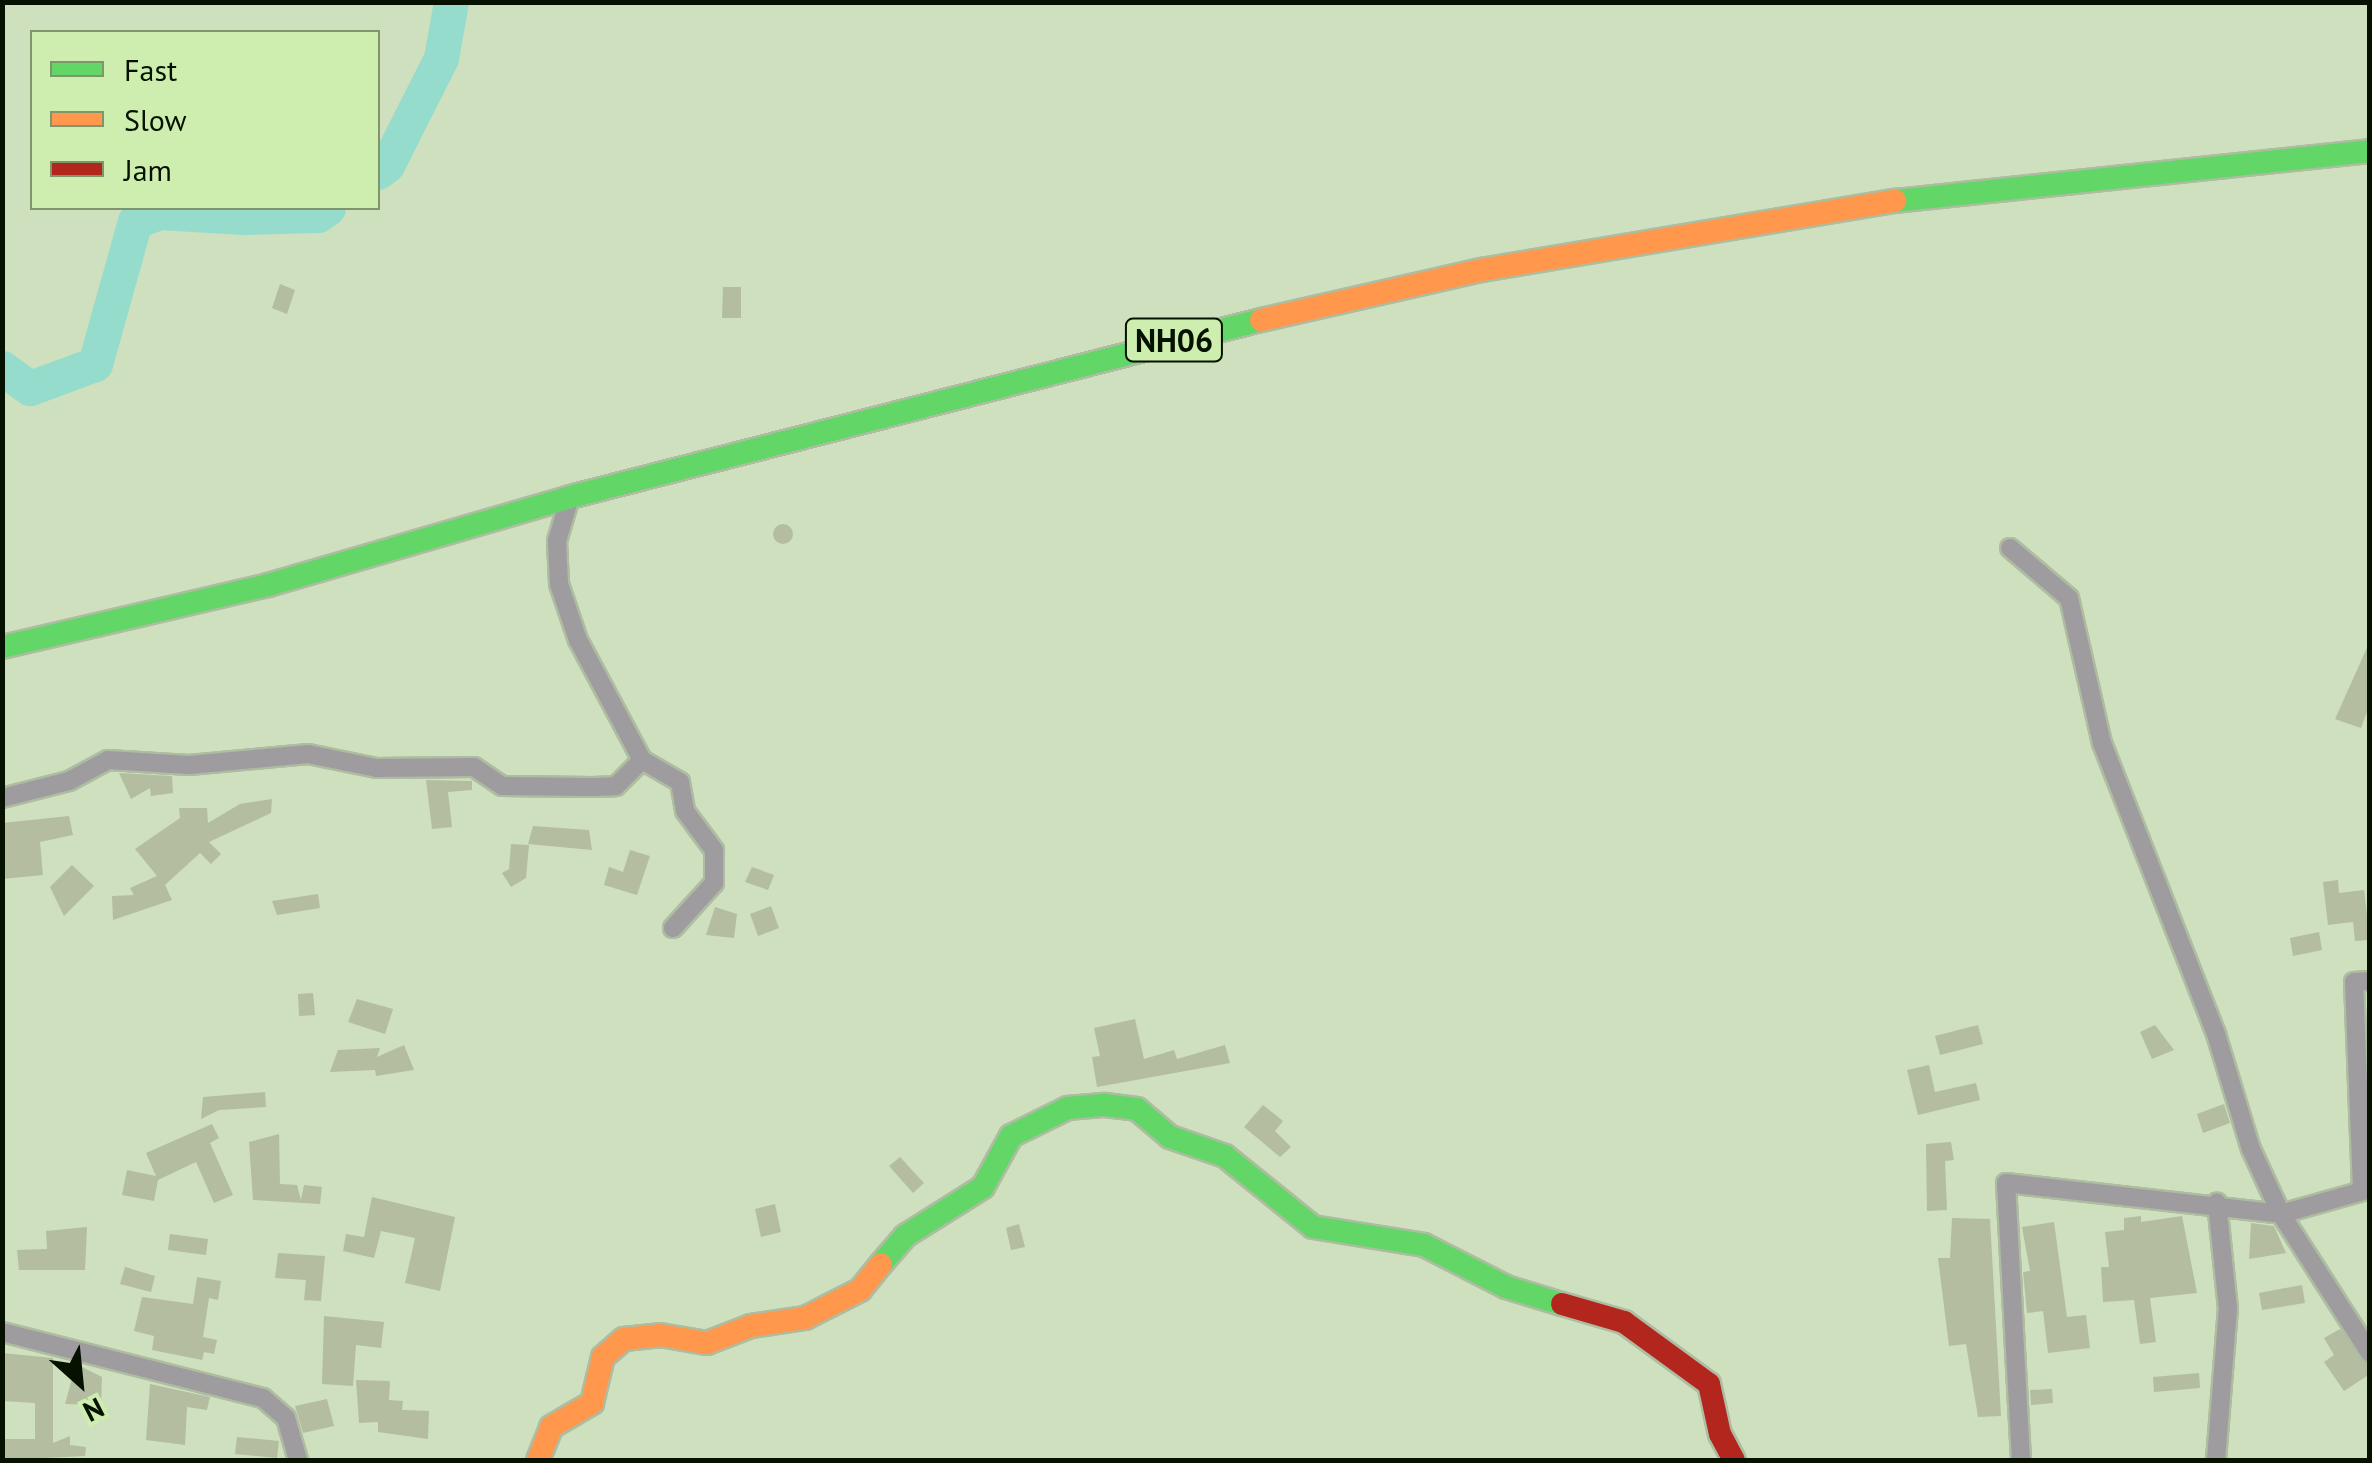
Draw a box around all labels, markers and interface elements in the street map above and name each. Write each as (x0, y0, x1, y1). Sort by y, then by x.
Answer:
legend (30, 30, 380, 210)
text: Fast (124, 50, 177, 89)
text: Slow (124, 100, 187, 139)
text: Jam (124, 150, 172, 189)
road number: NH06 (1124, 313, 1224, 367)
north arrow (30, 1333, 130, 1433)
text: N (77, 1390, 110, 1431)

